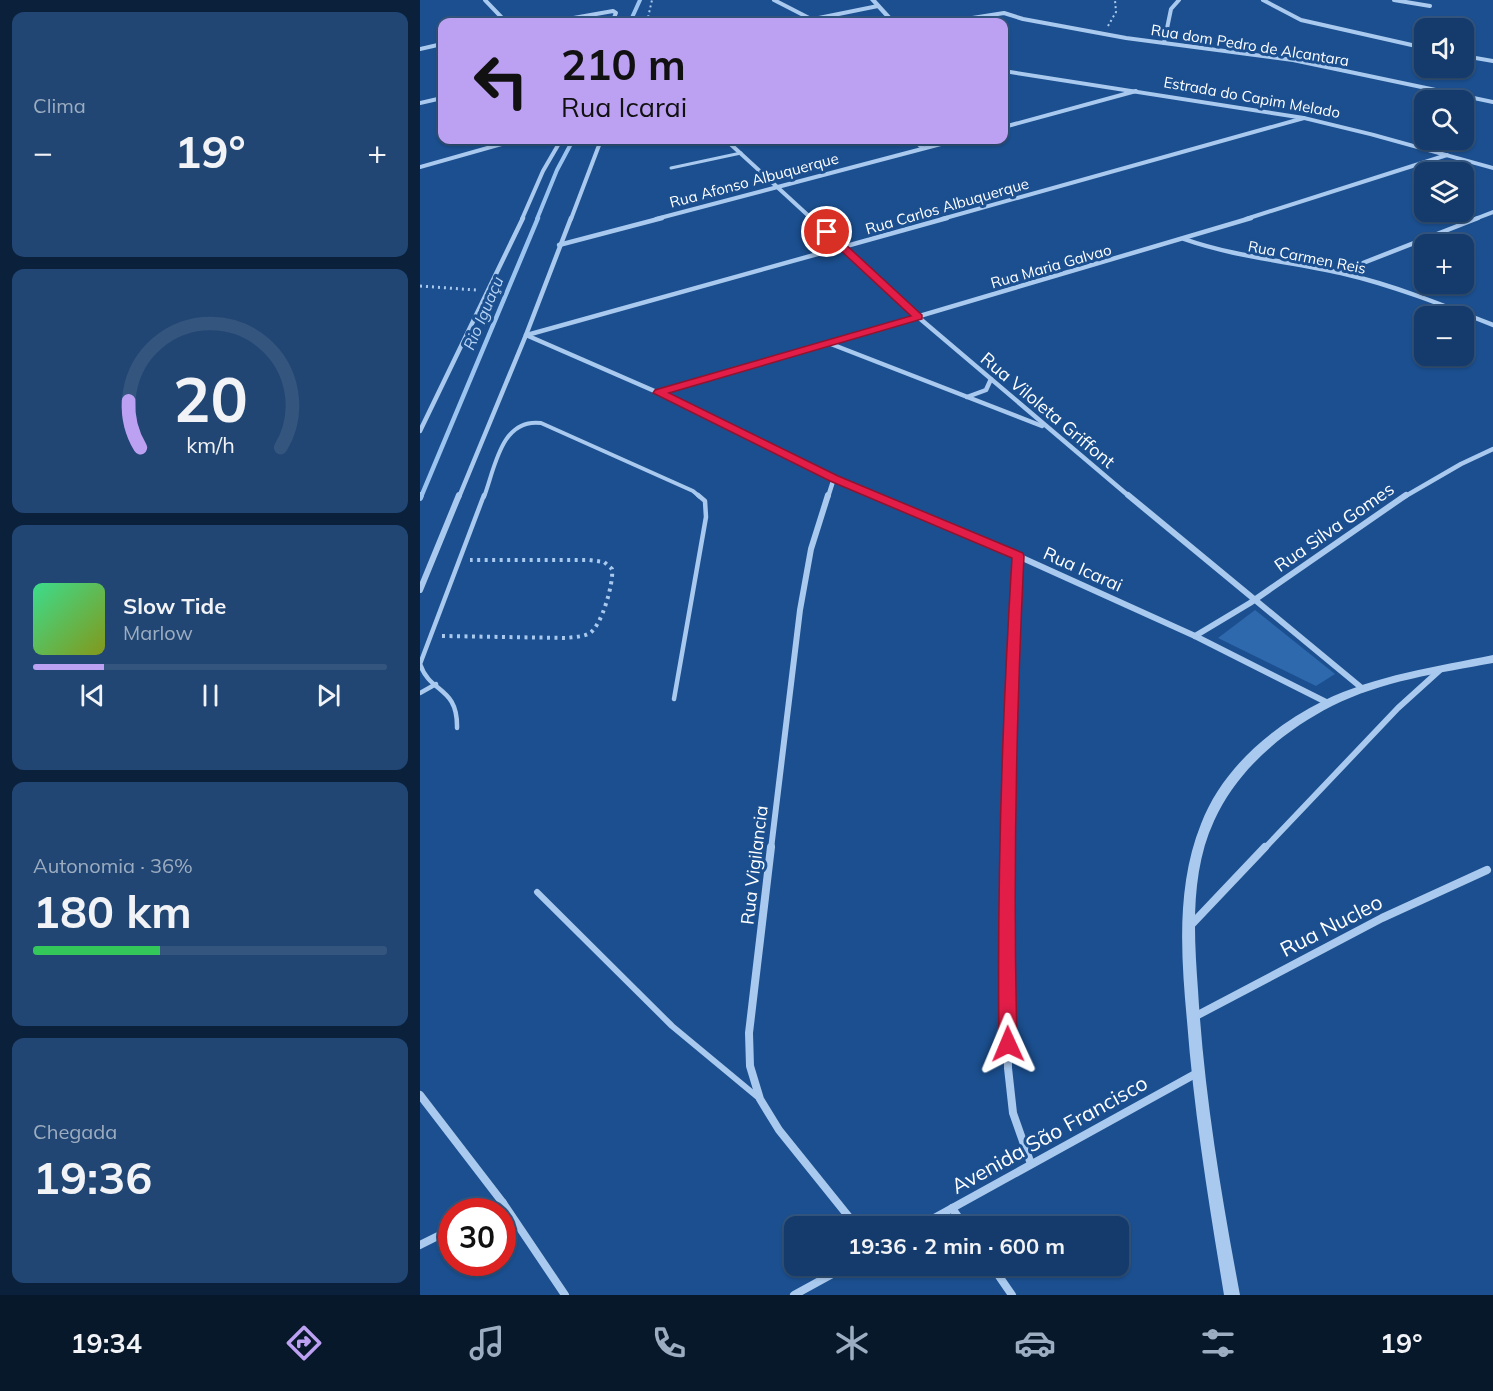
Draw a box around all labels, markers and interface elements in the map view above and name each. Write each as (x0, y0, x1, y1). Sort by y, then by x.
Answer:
map controls (1414, 18, 1474, 366)
button: sound (1414, 18, 1474, 78)
street label: Rua dom Pedro de Alcantara (1150, 20, 1350, 70)
text: 210 m (561, 38, 686, 91)
icon: left (462, 42, 540, 120)
street label: Estrada do Capim Melado (1162, 72, 1342, 122)
text: Rua Icarai (561, 90, 687, 124)
button: search (1414, 90, 1474, 150)
text: Clima (33, 93, 86, 118)
text: 19° (174, 123, 246, 179)
text: − (33, 131, 53, 172)
text: + (367, 131, 387, 172)
street label: Rua Afonso Albuquerque (667, 148, 841, 212)
button: layers (1414, 162, 1474, 222)
street label: Rua Carlos Albuquerque (863, 174, 1031, 238)
pin (801, 206, 852, 257)
icon: arrive (810, 215, 843, 248)
button: + (1414, 234, 1474, 294)
street label: Rua Carmen Reis (1246, 236, 1368, 278)
street label: Rua Maria Galvao (988, 240, 1114, 292)
water label: Rio Iguaçu (459, 273, 507, 353)
button: − (1414, 306, 1474, 366)
street label: Rua Viloleta Griffont (976, 347, 1120, 473)
text: 20 (173, 359, 247, 438)
text: km/h (186, 431, 234, 458)
street label: Rua Silva Gomes (1270, 477, 1398, 577)
street label: Rua Icarai (1040, 541, 1126, 597)
text: Slow Tide (123, 592, 226, 620)
text: Marlow (123, 620, 193, 645)
icon: previous (76, 679, 109, 712)
icon: pause (194, 679, 227, 712)
icon: next (312, 679, 345, 712)
street label: Rua Vigilancia (735, 804, 773, 926)
text: Autonomia · 36% (33, 853, 193, 878)
text: 180 km (33, 883, 192, 939)
street label: Rua Nucleo (1275, 888, 1387, 962)
position arrow (976, 1012, 1040, 1076)
street label: Avenida São Francisco (946, 1069, 1152, 1199)
text: Chegada (33, 1119, 117, 1144)
text: 19:36 (33, 1149, 152, 1205)
speed limit sign: 30 (438, 1198, 516, 1276)
text: 19:36 · 2 min · 600 m (848, 1232, 1065, 1260)
icon: directions (283, 1322, 325, 1364)
icon: music (466, 1322, 508, 1364)
icon: phone (648, 1322, 690, 1364)
icon: climate (831, 1322, 873, 1364)
icon: car (1014, 1322, 1056, 1364)
icon: filters (1197, 1322, 1239, 1364)
text: 19:34 (70, 1326, 142, 1360)
text: 19° (1380, 1326, 1422, 1360)

